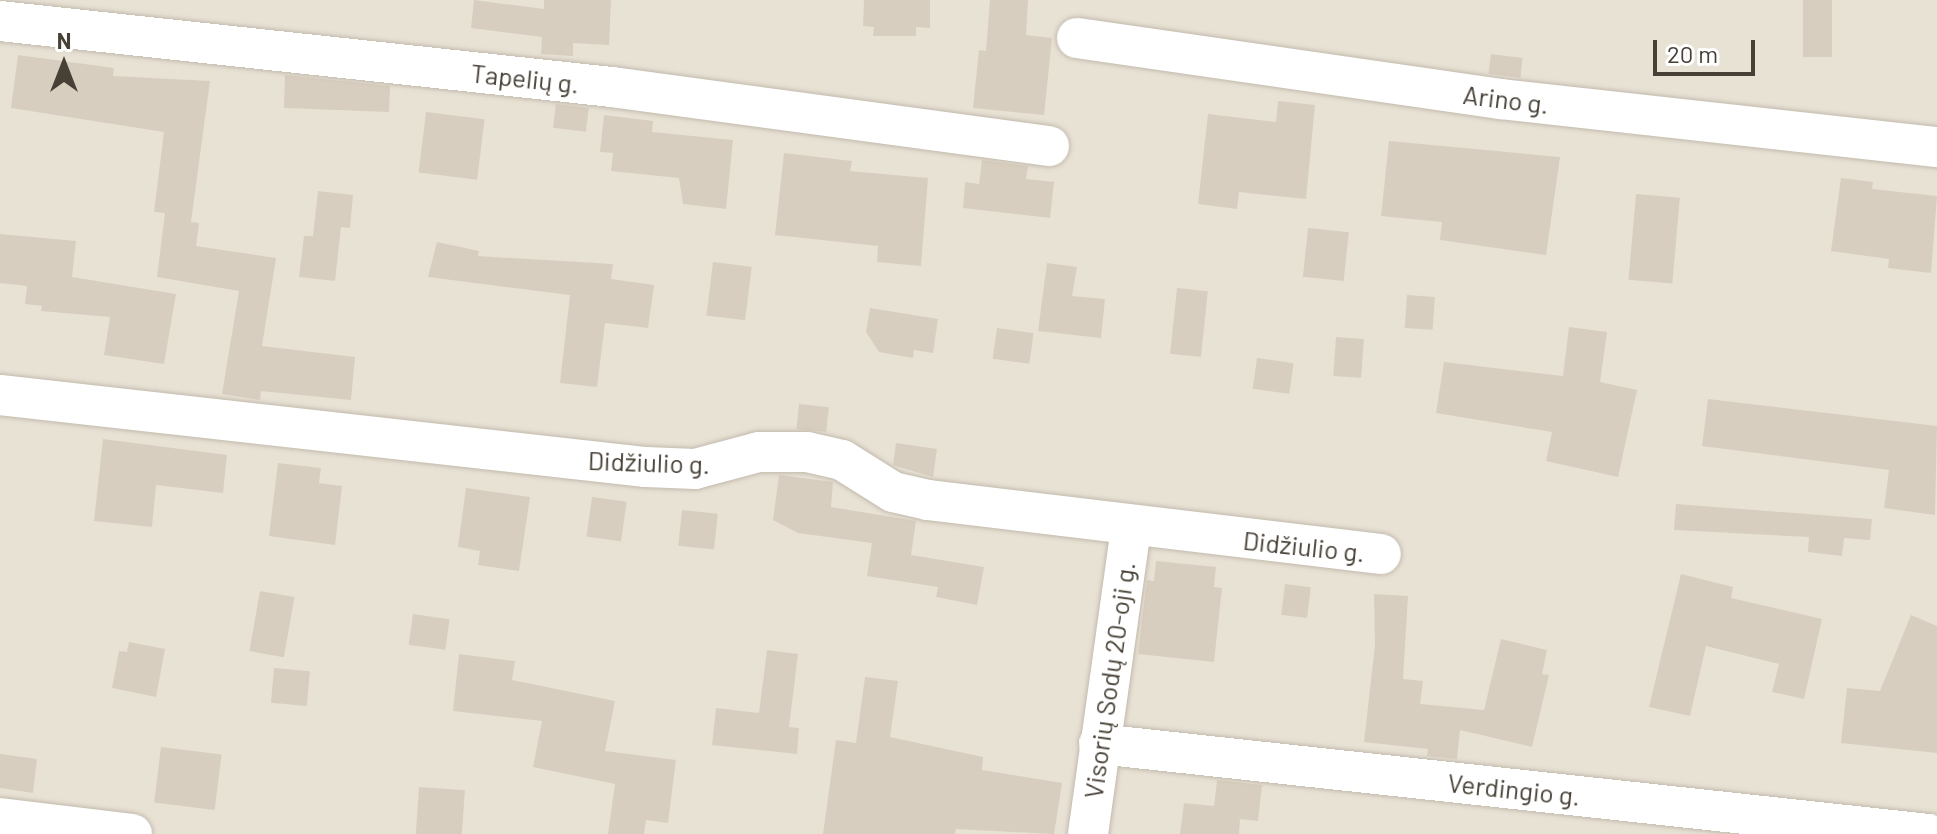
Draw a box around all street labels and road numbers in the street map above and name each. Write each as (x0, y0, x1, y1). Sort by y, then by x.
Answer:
street label: Tapelių g. (469, 57, 581, 99)
street label: Arino g. (1461, 78, 1551, 120)
street label: Didžiulio g. (587, 444, 711, 480)
street label: Didžiulio g. (1242, 524, 1366, 568)
street label: Visorių Sodų 20-oji g. (1077, 559, 1141, 801)
street label: Verdingio g. (1446, 767, 1582, 811)

